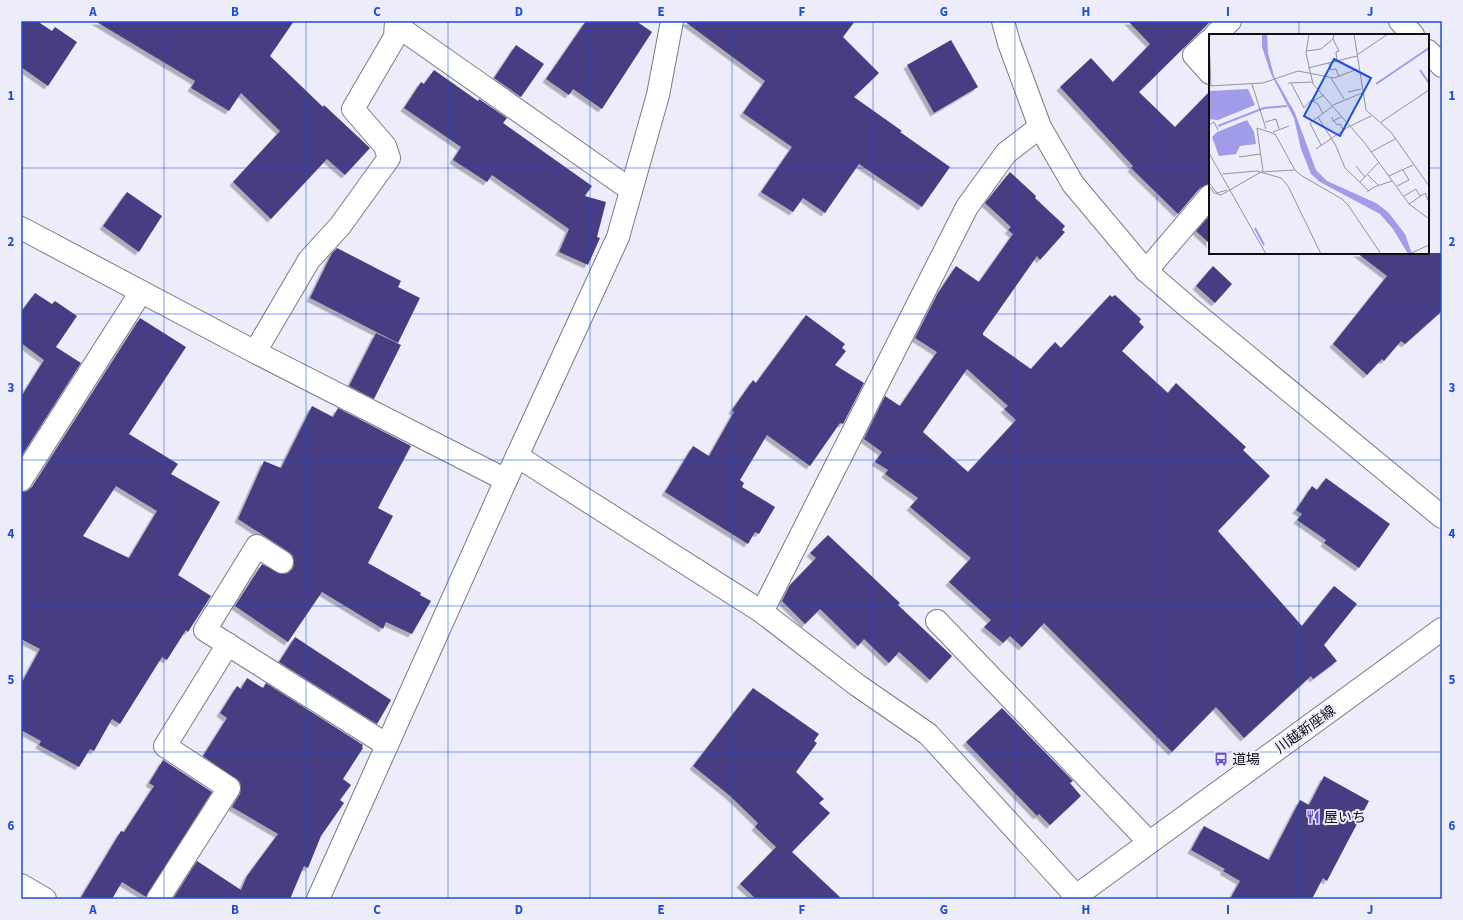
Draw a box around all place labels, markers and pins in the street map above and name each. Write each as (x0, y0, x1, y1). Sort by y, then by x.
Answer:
place label: 道場 (1232, 750, 1260, 770)
bus stop icon: 道場 (1213, 751, 1229, 767)
place label: 屋いち (1324, 808, 1366, 828)
restaurant icon: 屋いち (1305, 809, 1321, 825)

